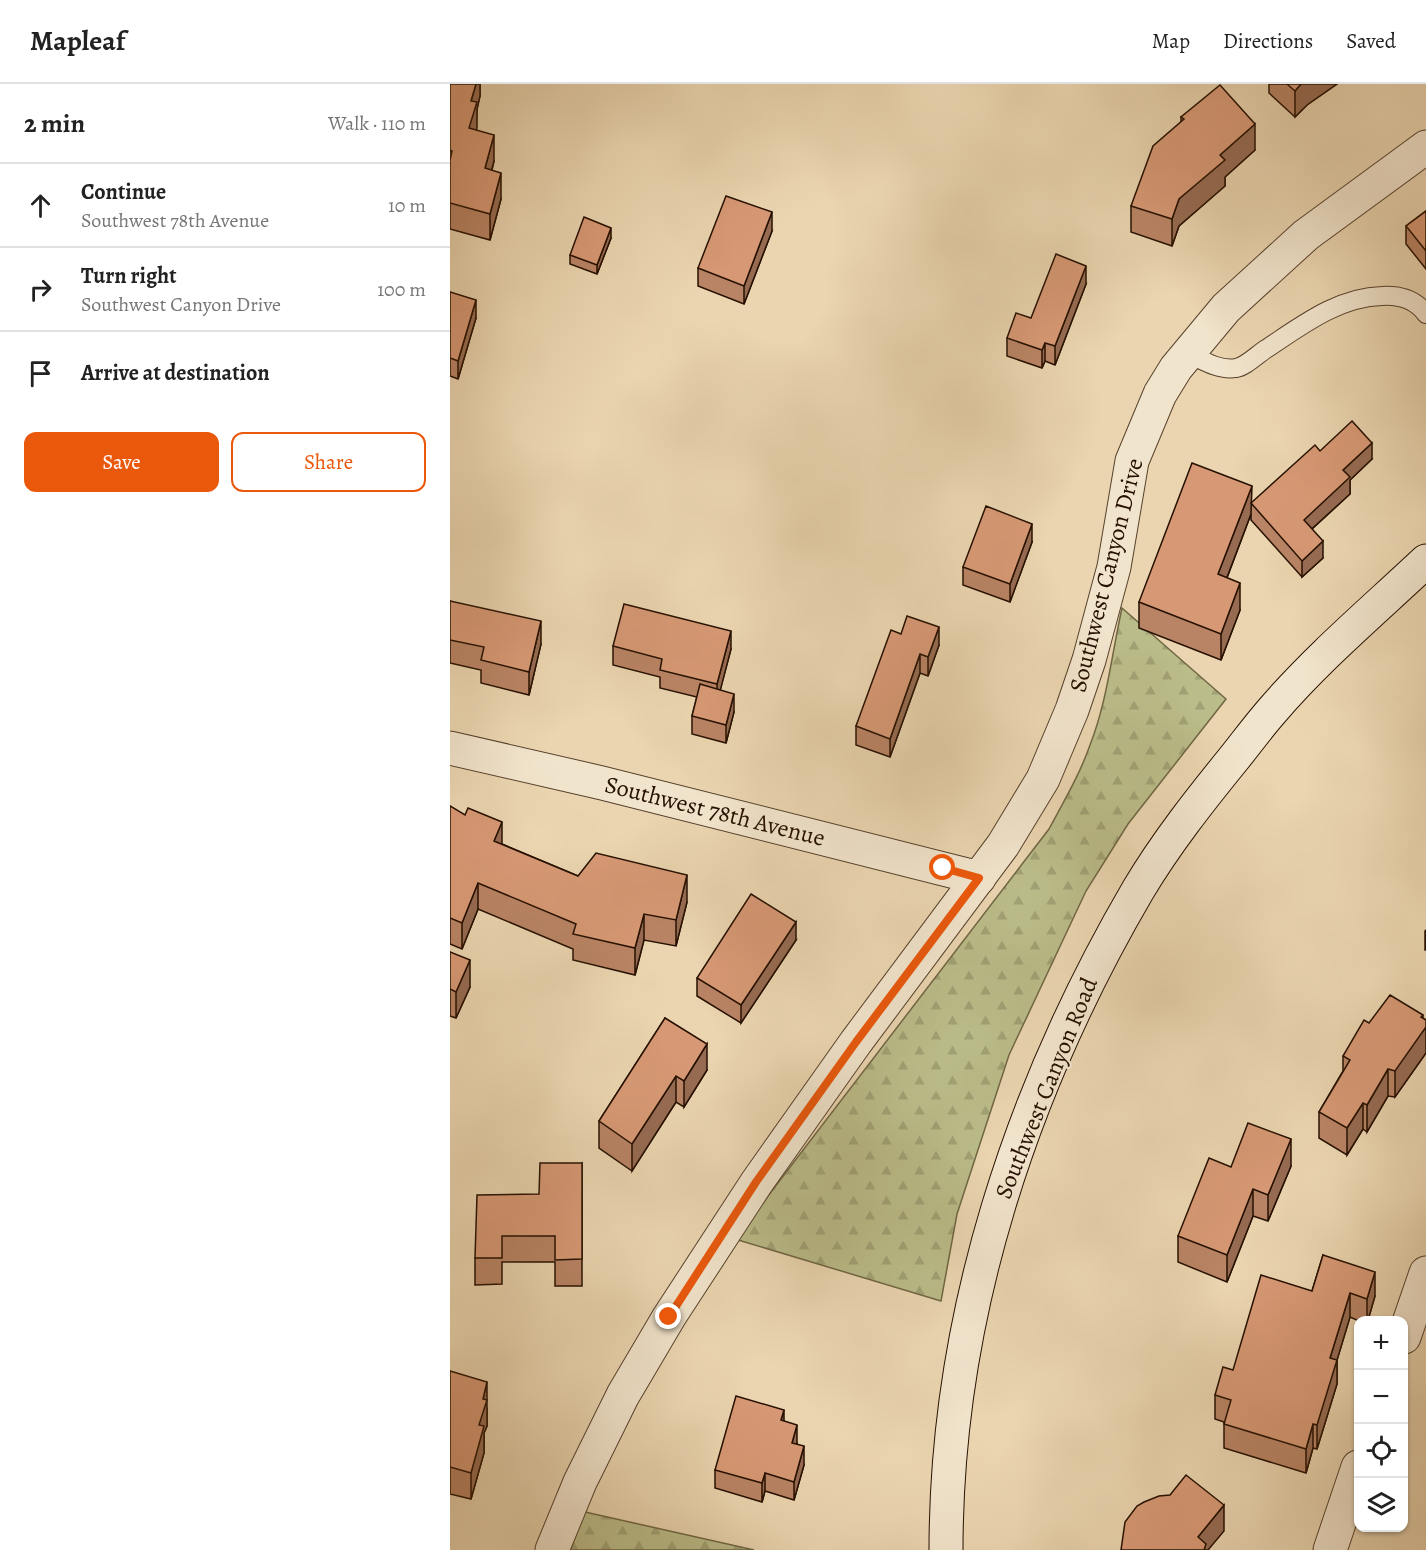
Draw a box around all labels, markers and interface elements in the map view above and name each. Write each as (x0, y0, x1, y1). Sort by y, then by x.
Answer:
text: Mapleaf (30, 22, 125, 60)
text: Map (1152, 27, 1190, 55)
text: Directions (1223, 27, 1313, 55)
text: Saved (1346, 27, 1396, 55)
text: 2 min (24, 106, 85, 141)
text: Walk · 110 m (328, 110, 426, 137)
text: Continue (81, 177, 166, 207)
icon: ahead (24, 189, 57, 222)
text: 10 m (388, 192, 426, 219)
text: Southwest 78th Avenue (81, 207, 269, 234)
text: Turn right (81, 261, 177, 291)
icon: right (24, 273, 57, 306)
text: 100 m (377, 276, 426, 303)
text: Southwest Canyon Drive (81, 291, 281, 318)
icon: arrive (24, 357, 57, 390)
text: Arrive at destination (81, 358, 270, 388)
button: Save (24, 432, 219, 492)
button: Share (231, 432, 426, 492)
street label: Southwest Canyon Drive (1061, 455, 1151, 695)
street label: Southwest 78th Avenue (602, 768, 828, 854)
route start (929, 854, 955, 880)
street label: Southwest Canyon Road (987, 972, 1105, 1203)
route end (655, 1303, 681, 1329)
map controls (1354, 1316, 1408, 1532)
button: + (1354, 1316, 1408, 1370)
button: − (1354, 1370, 1408, 1424)
button: locate (1354, 1424, 1408, 1478)
button: layers (1354, 1478, 1408, 1532)

